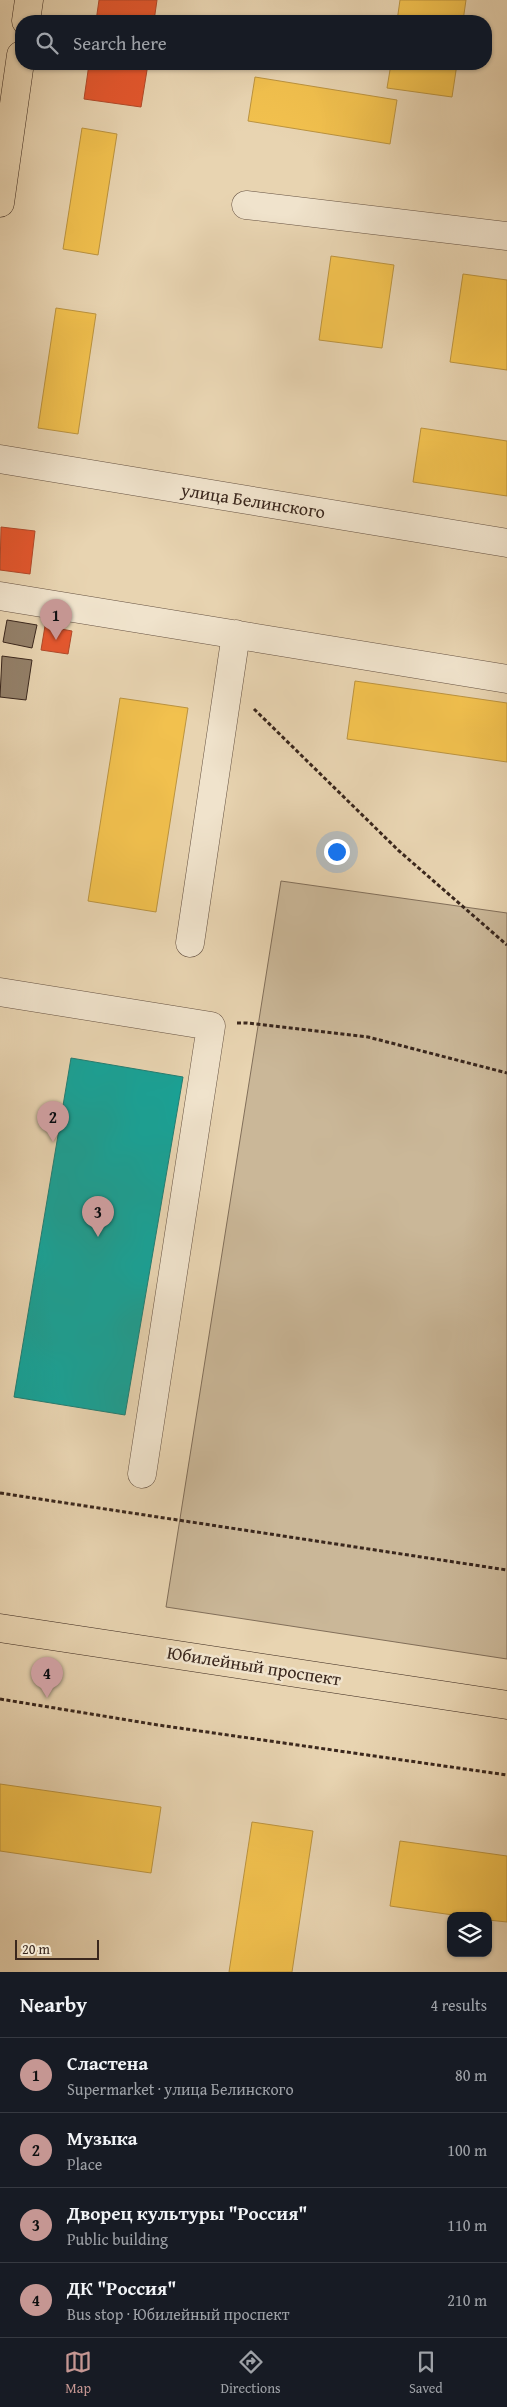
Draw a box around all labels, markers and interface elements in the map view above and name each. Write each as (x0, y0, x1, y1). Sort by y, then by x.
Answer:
search box (15, 15, 492, 70)
icon: search (33, 29, 61, 57)
text: Search here (73, 29, 167, 57)
street label: улица Белинского (178, 476, 327, 525)
pin: 1 (40, 599, 72, 640)
your location (324, 839, 350, 865)
pin: 2 (37, 1101, 69, 1142)
pin: 3 (82, 1196, 114, 1237)
street label: Юбилейный проспект (165, 1638, 343, 1693)
pin: 4 (31, 1657, 63, 1698)
map controls (447, 1912, 492, 1957)
button: layers (447, 1912, 492, 1957)
scale bar (15, 1937, 99, 1960)
text: 20 m (22, 1939, 50, 1959)
text: Nearby (20, 1989, 87, 2020)
text: 4 results (430, 1993, 487, 2017)
text: Сластена (67, 2049, 148, 2077)
text: 1 (32, 2063, 40, 2087)
text: 80 m (455, 2063, 487, 2087)
text: Supermarket · улица Белинского (67, 2077, 294, 2101)
text: Музыка (67, 2124, 137, 2152)
text: 2 (32, 2138, 40, 2162)
text: 100 m (447, 2138, 487, 2162)
text: Place (67, 2152, 102, 2176)
text: Дворец культуры "Россия" (67, 2199, 308, 2227)
text: 3 (32, 2213, 40, 2237)
text: 110 m (447, 2213, 487, 2237)
text: Public building (67, 2227, 168, 2251)
text: ДК "Россия" (67, 2274, 176, 2302)
text: 4 (32, 2288, 40, 2312)
text: 210 m (447, 2288, 487, 2312)
text: Bus stop · Юбилейный проспект (67, 2302, 289, 2326)
tab: Map (64, 2348, 92, 2398)
tab: Directions (220, 2348, 281, 2398)
tab: Saved (409, 2348, 443, 2398)

